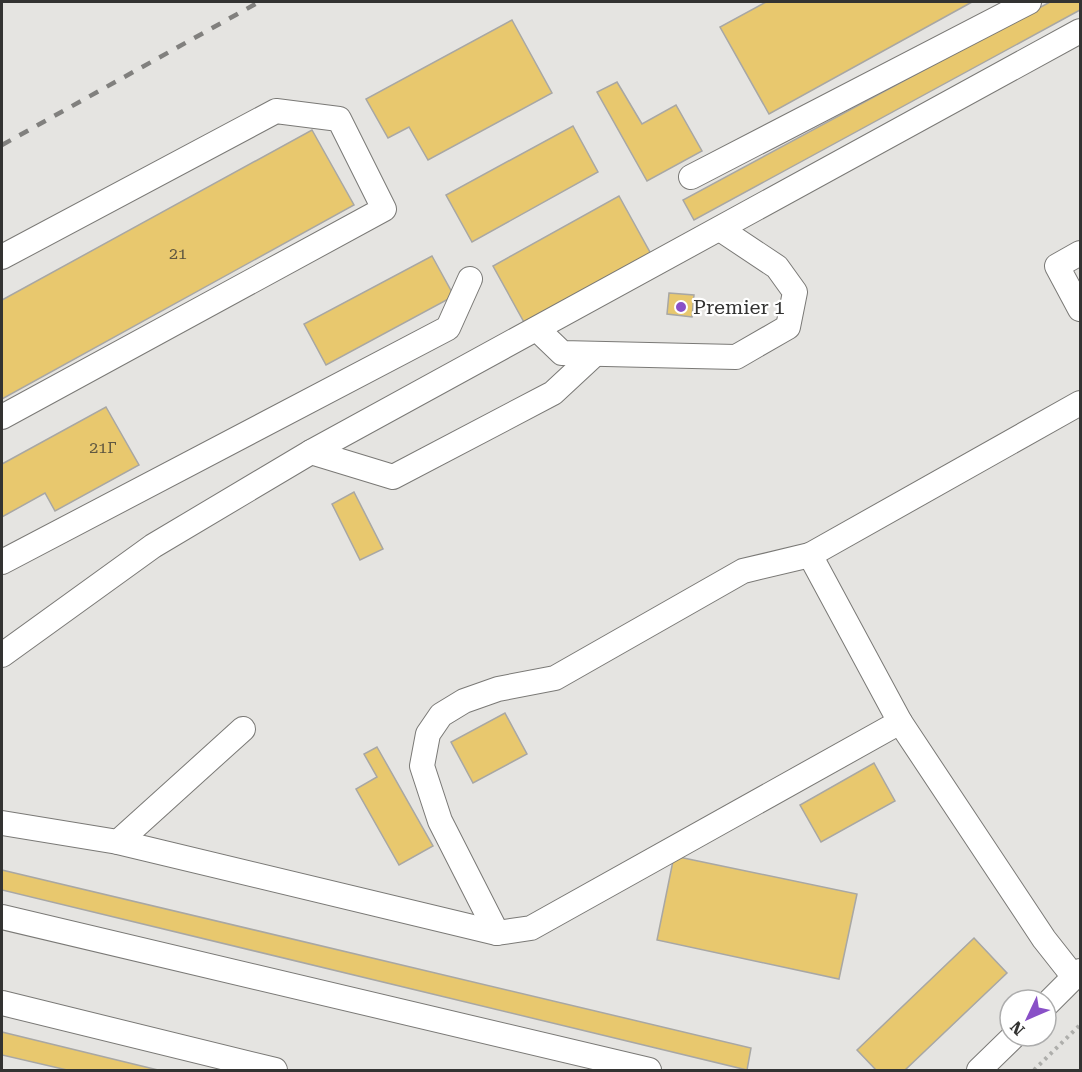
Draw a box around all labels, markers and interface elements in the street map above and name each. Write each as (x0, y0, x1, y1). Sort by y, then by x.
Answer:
house number: 21 (169, 244, 187, 263)
place label: Premier 1 (693, 295, 785, 319)
marker: Premier 1 (674, 300, 688, 314)
house number: 21Г (89, 438, 117, 457)
north arrow (998, 988, 1058, 1048)
text: N (1006, 1017, 1029, 1039)

